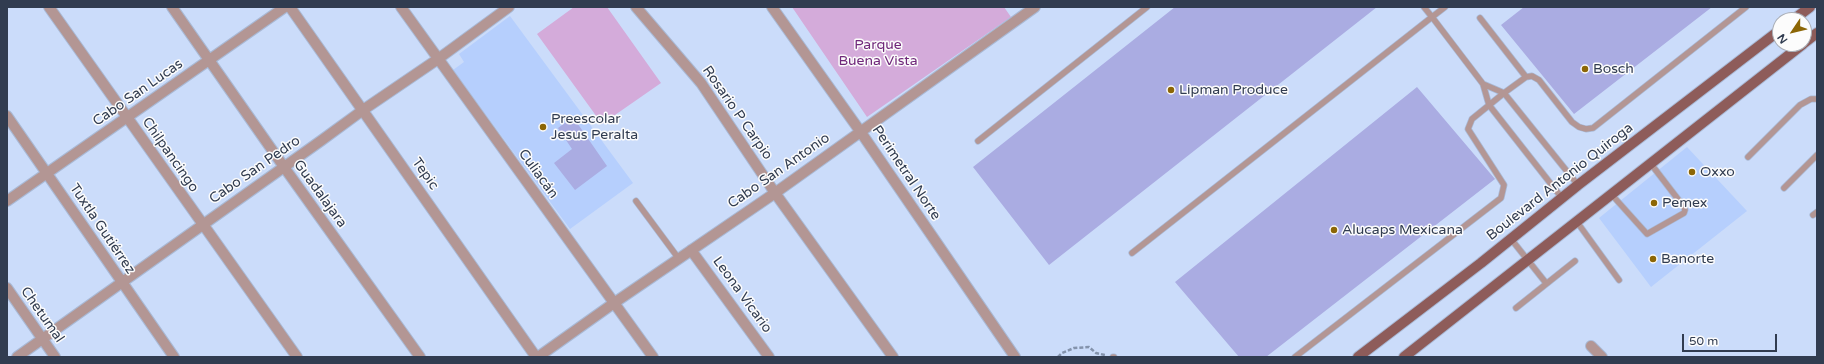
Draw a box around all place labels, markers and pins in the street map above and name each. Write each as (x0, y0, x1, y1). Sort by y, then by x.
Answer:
place label: Bosch (1593, 61, 1634, 77)
marker: Bosch (1580, 64, 1590, 74)
place label: Lipman Produce (1179, 82, 1288, 98)
marker: Lipman Produce (1166, 85, 1176, 95)
place label: Preescolar Jesus Peralta (551, 111, 638, 144)
marker: Preescolar Jesus Peralta (538, 122, 548, 132)
place label: Oxxo (1700, 164, 1735, 180)
marker: Oxxo (1687, 167, 1697, 177)
place label: Pemex (1662, 195, 1707, 211)
marker: Pemex (1649, 198, 1659, 208)
place label: Alucaps Mexicana (1342, 222, 1463, 238)
marker: Alucaps Mexicana (1329, 225, 1339, 235)
place label: Banorte (1661, 251, 1714, 267)
marker: Banorte (1648, 254, 1658, 264)

